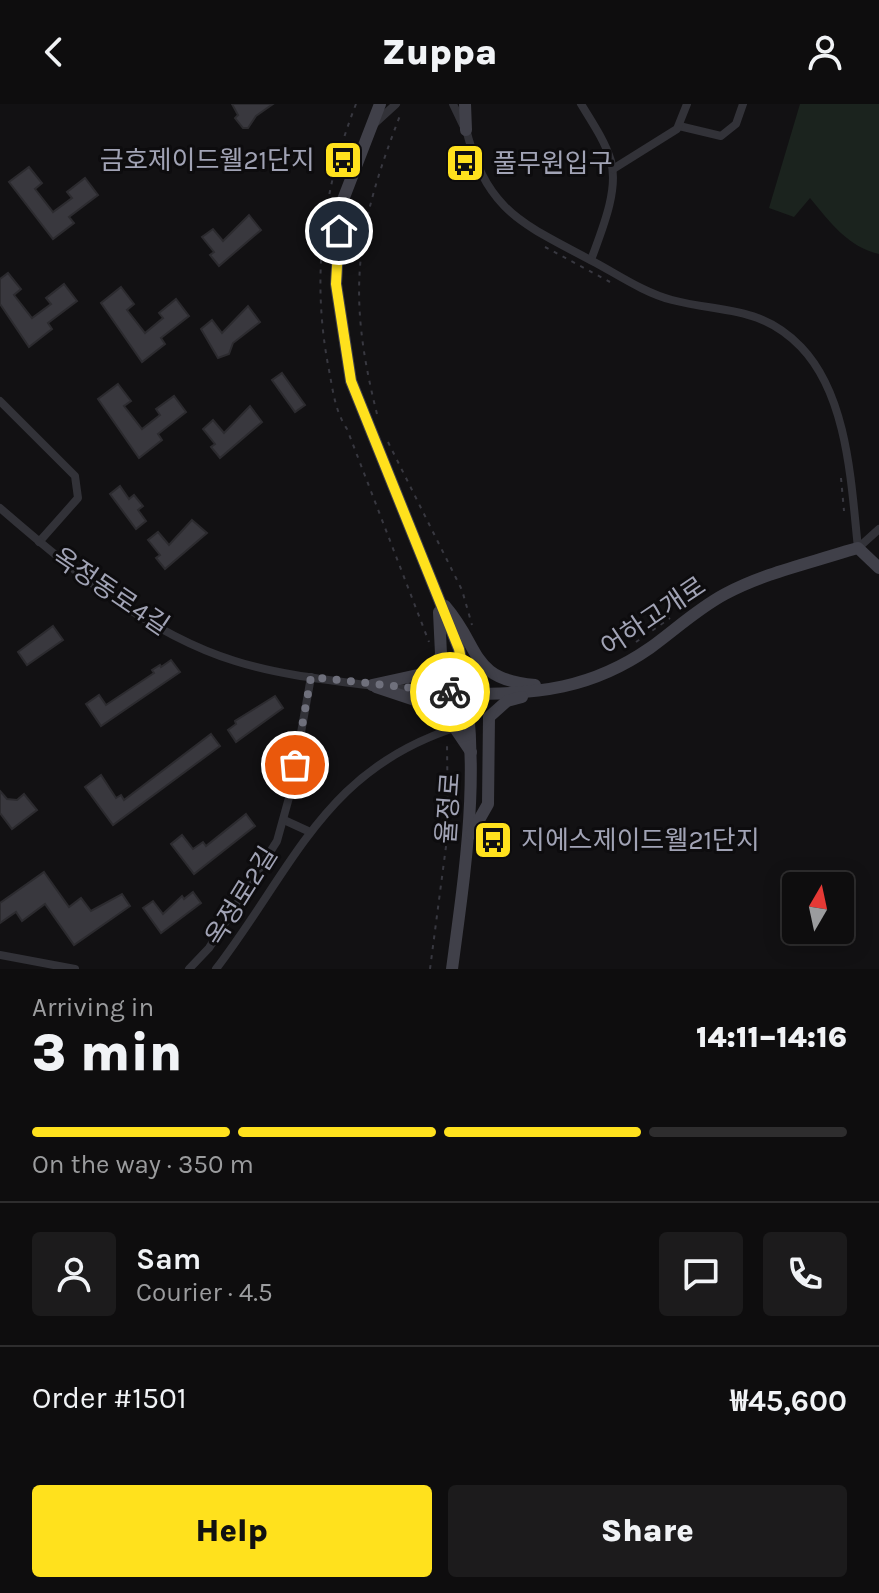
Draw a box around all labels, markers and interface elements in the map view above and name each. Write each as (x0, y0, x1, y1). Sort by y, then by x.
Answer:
icon: back (32, 30, 76, 74)
icon: person (803, 30, 847, 74)
text: Zuppa (382, 31, 497, 73)
bus stop icon: 금호제이드웰21단지 (322, 139, 364, 181)
bus stop icon: 풀무원입구 (444, 142, 486, 184)
place label: 금호제이드웰21단지 (100, 145, 315, 176)
place label: 풀무원입구 (493, 148, 613, 179)
pin (305, 197, 373, 265)
icon: home (317, 209, 361, 253)
street label: 옥정동로4길 (46, 541, 175, 642)
street label: 어하고개로 (595, 570, 712, 663)
courier (410, 652, 490, 732)
icon: bike (428, 670, 472, 714)
pin (261, 731, 329, 799)
icon: bag (273, 743, 317, 787)
street label: 율정로 (431, 771, 466, 845)
bus stop icon: 지에스제이드웰21단지 (472, 819, 514, 861)
place label: 지에스제이드웰21단지 (521, 825, 760, 856)
street label: 옥정로2길 (199, 841, 284, 951)
north arrow (782, 872, 854, 944)
map controls (782, 872, 854, 944)
text: Arriving in (32, 992, 154, 1023)
text: 14:11–14:16 (696, 1019, 847, 1055)
text: 3 min (32, 1022, 182, 1083)
text: On the way · 350 m (32, 1149, 254, 1180)
button: person (32, 1232, 116, 1316)
button: chat (659, 1232, 743, 1316)
button: phone (763, 1232, 847, 1316)
text: Sam (136, 1241, 201, 1277)
text: Courier · 4.5 (136, 1277, 273, 1308)
text: Order #1501 (32, 1380, 187, 1416)
text: ₩45,600 (730, 1383, 847, 1419)
button: Help (32, 1485, 432, 1577)
button: Share (448, 1485, 847, 1577)

